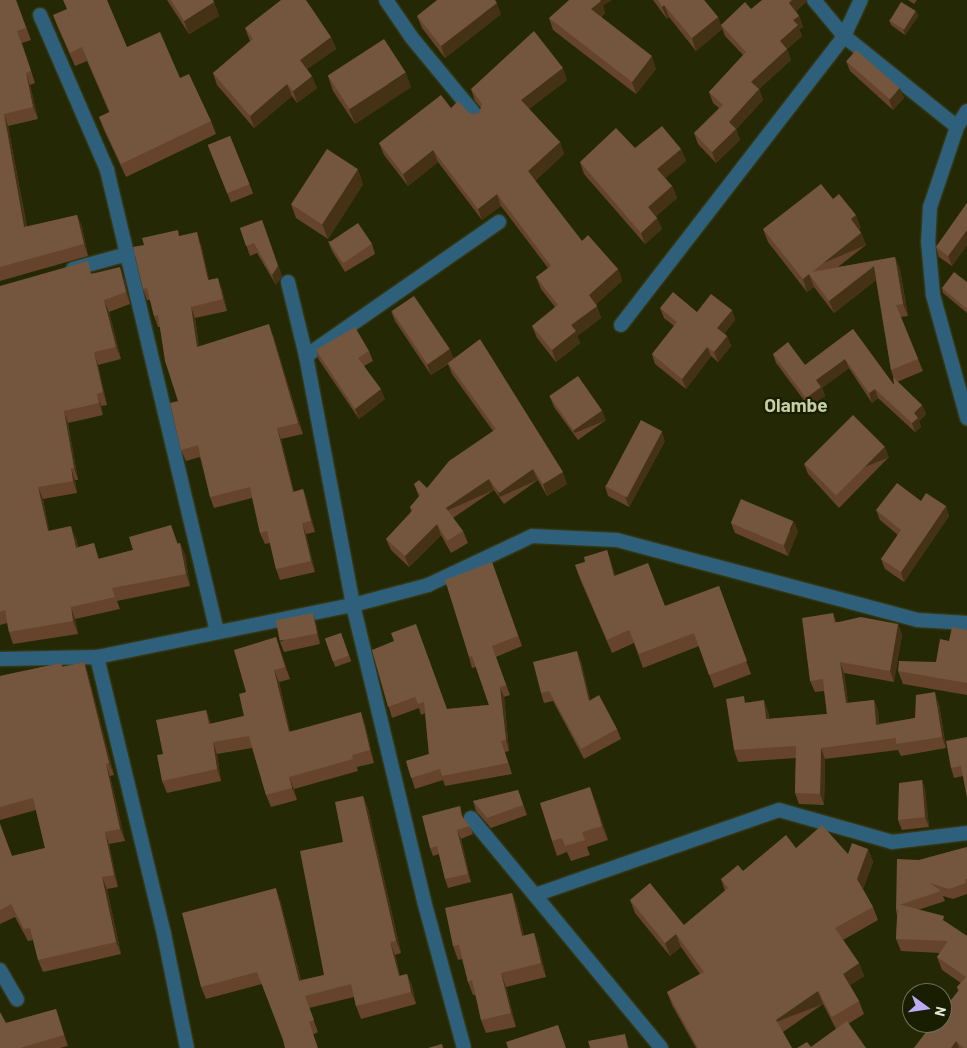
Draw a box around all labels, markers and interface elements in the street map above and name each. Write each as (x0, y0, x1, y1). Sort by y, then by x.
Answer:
district label: Olambe (764, 394, 828, 416)
north arrow (902, 983, 952, 1033)
text: N (932, 1005, 950, 1018)

